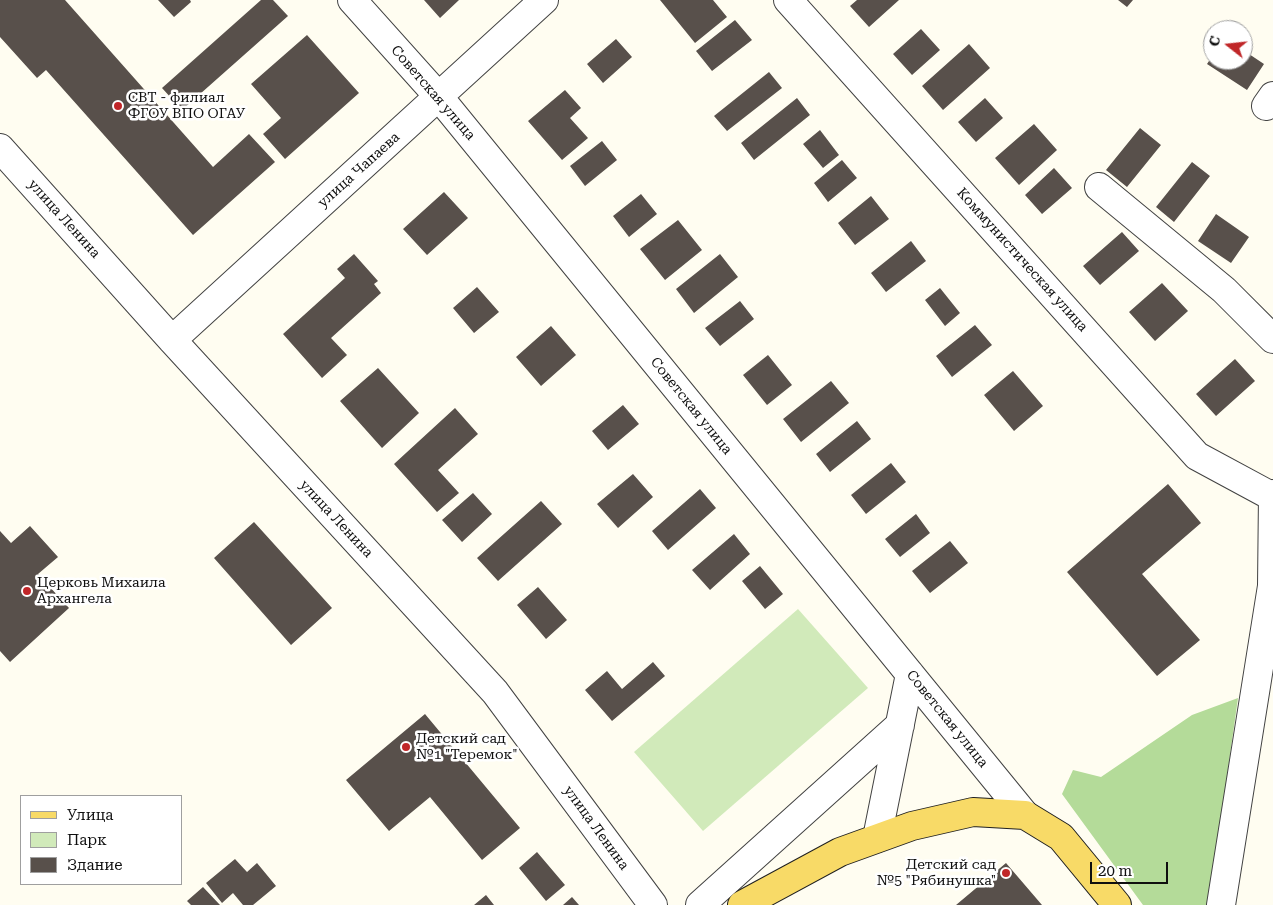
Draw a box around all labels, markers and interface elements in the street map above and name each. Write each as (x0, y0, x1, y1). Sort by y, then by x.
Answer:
north arrow (1203, 20, 1253, 70)
text: С (1205, 34, 1224, 48)
street label: Советская улица (387, 42, 479, 144)
place label: СВТ - филиал ФГОУ ВПО ОГАУ (128, 90, 245, 122)
marker: СВТ - филиал ФГОУ ВПО ОГАУ (112, 100, 124, 112)
street label: улица Чапаева (315, 129, 403, 211)
street label: улица Ленина (24, 176, 104, 262)
street label: Коммунистическая улица (953, 185, 1091, 335)
street label: Советская улица (647, 354, 735, 458)
street label: улица Ленина (296, 477, 376, 561)
place label: Церковь Михаила Архангела (37, 575, 166, 608)
marker: Церковь Михаила Архангела (21, 585, 33, 597)
street label: Советская улица (903, 667, 991, 771)
place label: Детский сад №1 "Теремок" (416, 731, 517, 764)
marker: Детский сад №1 "Теремок" (400, 741, 412, 753)
street label: улица Ленина (560, 783, 632, 873)
legend (20, 795, 182, 885)
text: Улица (67, 806, 113, 824)
text: Парк (67, 831, 107, 849)
scale bar (1093, 852, 1170, 884)
text: Здание (67, 856, 123, 874)
place label: Детский сад №5 "Рябинушка" (877, 857, 996, 890)
text: 20 m (1098, 862, 1132, 880)
marker: Детский сад №5 "Рябинушка" (1000, 867, 1012, 879)

